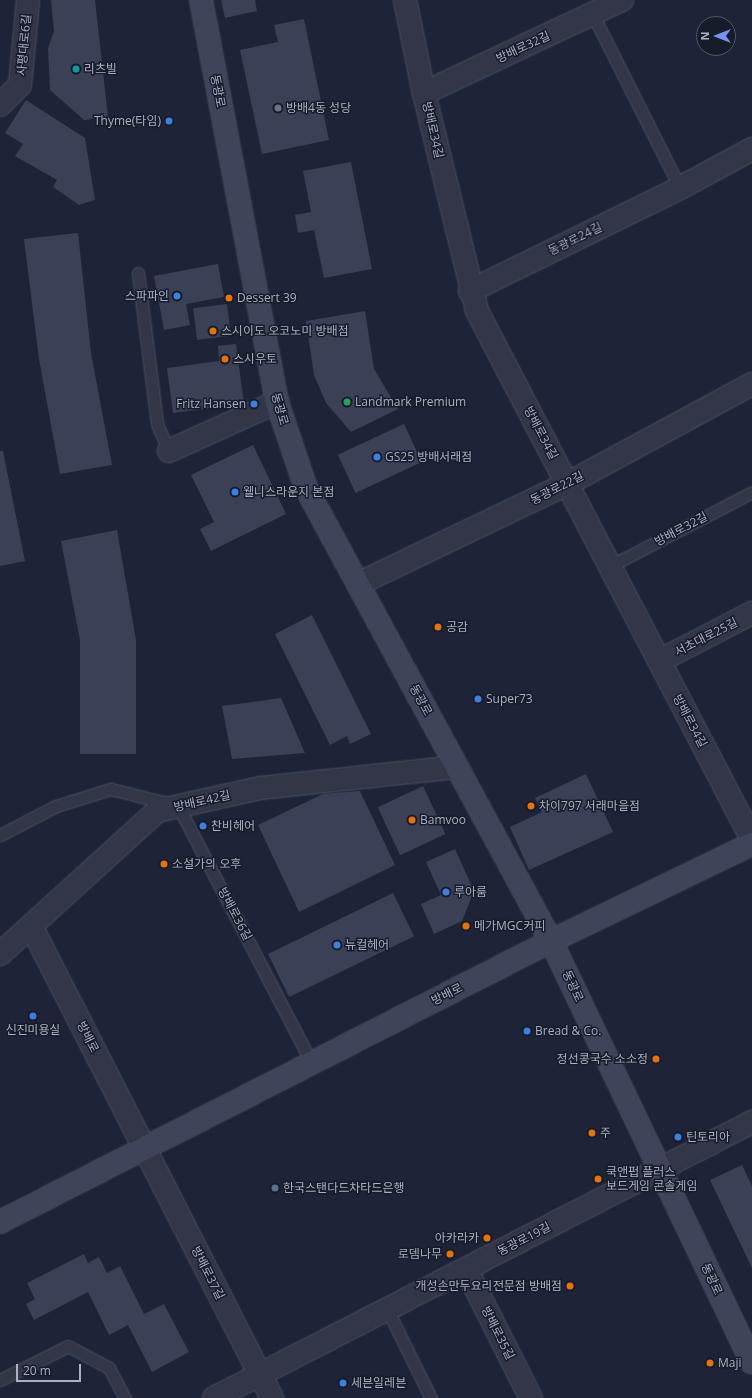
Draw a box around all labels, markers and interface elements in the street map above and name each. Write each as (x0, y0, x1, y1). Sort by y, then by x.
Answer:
street label: 사평대로6길 (14, 13, 34, 77)
north arrow (696, 16, 736, 56)
street label: 방배로32길 (494, 28, 552, 66)
text: N (697, 32, 712, 40)
place label: 리츠빌 (84, 62, 117, 76)
marker: 리츠빌 (71, 64, 81, 74)
street label: 동광로 (208, 73, 228, 109)
street label: 방배로34길 (419, 100, 447, 160)
place label: 방배4동 성당 (286, 101, 351, 115)
marker: 방배4동 성당 (273, 103, 283, 113)
place label: Thyme(타임) (94, 114, 161, 128)
marker: Thyme(타임) (164, 116, 174, 126)
street label: 동광로24길 (546, 220, 604, 258)
place label: 스파파인 (125, 289, 169, 303)
marker: 스파파인 (172, 291, 182, 301)
place label: Dessert 39 (237, 291, 297, 305)
marker: Dessert 39 (224, 293, 234, 303)
place label: 스시이도 오코노미 방배점 (221, 324, 349, 338)
marker: 스시이도 오코노미 방배점 (208, 326, 218, 336)
place label: 스시우토 (233, 352, 277, 366)
marker: 스시우토 (220, 354, 230, 364)
street label: 동광로 (269, 391, 291, 427)
place label: Landmark Premium (355, 395, 466, 409)
place label: Fritz Hansen (176, 397, 246, 411)
marker: Landmark Premium (342, 397, 352, 407)
marker: Fritz Hansen (249, 399, 259, 409)
street label: 방배로34길 (521, 404, 561, 462)
place label: GS25 방배서래점 (385, 450, 472, 464)
marker: GS25 방배서래점 (372, 452, 382, 462)
street label: 동광로22길 (528, 468, 586, 508)
place label: 웰니스라운지 본점 (243, 485, 334, 499)
marker: 웰니스라운지 본점 (230, 487, 240, 497)
street label: 방배로32길 (652, 509, 710, 549)
street label: 서초대로25길 (672, 615, 740, 659)
place label: 공감 (446, 620, 468, 634)
marker: 공감 (433, 622, 443, 632)
street label: 동광로 (407, 682, 435, 718)
place label: Super73 (486, 692, 533, 706)
street label: 방배로34길 (670, 692, 710, 750)
marker: Super73 (473, 694, 483, 704)
street label: 방배로42길 (172, 787, 232, 815)
place label: 차이797 서래마을점 (539, 799, 640, 813)
marker: 차이797 서래마을점 (526, 801, 536, 811)
place label: Bamvoo (420, 813, 466, 827)
marker: Bamvoo (407, 815, 417, 825)
place label: 찬비헤어 (211, 819, 255, 833)
marker: 찬비헤어 (198, 821, 208, 831)
place label: 소설가의 오후 (172, 857, 241, 871)
marker: 소설가의 오후 (159, 859, 169, 869)
street label: 방배로36길 (215, 885, 255, 943)
place label: 루아룸 (454, 885, 487, 899)
marker: 루아룸 (441, 887, 451, 897)
place label: 메가MGC커피 (474, 919, 545, 933)
marker: 메가MGC커피 (461, 921, 471, 931)
place label: 뉴컬헤어 (345, 938, 389, 952)
marker: 뉴컬헤어 (332, 940, 342, 950)
street label: 동광로 (559, 968, 587, 1004)
street label: 방배로 (429, 980, 465, 1008)
marker: 신진미용실 (28, 1011, 38, 1021)
street label: 방배로 (74, 1019, 102, 1055)
place label: 신진미용실 (5, 1023, 61, 1037)
place label: Bread & Co. (535, 1024, 601, 1038)
marker: Bread & Co. (522, 1026, 532, 1036)
place label: 정선콩국수 소소정 (557, 1052, 648, 1066)
marker: 정선콩국수 소소정 (651, 1054, 661, 1064)
place label: 주 (600, 1126, 611, 1140)
marker: 주 (587, 1128, 597, 1138)
place label: 틴토리아 (686, 1130, 730, 1144)
marker: 틴토리아 (673, 1132, 683, 1142)
place label: 쿡앤펍 플러스 보드게임 콘솔게임 (606, 1165, 697, 1193)
marker: 쿡앤펍 플러스 보드게임 콘솔게임 (593, 1174, 603, 1184)
place label: 한국스탠다드차타드은행 (283, 1181, 404, 1195)
marker: 한국스탠다드차타드은행 (270, 1183, 280, 1193)
street label: 동광로19길 (495, 1219, 553, 1259)
place label: 아카라카 (435, 1231, 479, 1245)
marker: 아카라카 (482, 1233, 492, 1243)
street label: 방배로37길 (188, 1244, 228, 1302)
place label: 로뎀나무 (398, 1247, 442, 1261)
marker: 로뎀나무 (445, 1249, 455, 1259)
street label: 동광로 (698, 1261, 726, 1297)
place label: 개성손만두요리전문점 방배점 (415, 1279, 562, 1293)
marker: 개성손만두요리전문점 방배점 (565, 1281, 575, 1291)
street label: 방배로35길 (478, 1304, 518, 1362)
scale bar (18, 1356, 83, 1382)
place label: Maji (718, 1356, 742, 1370)
marker: Maji (705, 1358, 715, 1368)
text: 20 m (23, 1362, 51, 1379)
place label: 세븐일레븐 (351, 1376, 406, 1390)
marker: 세븐일레븐 (338, 1378, 348, 1388)

